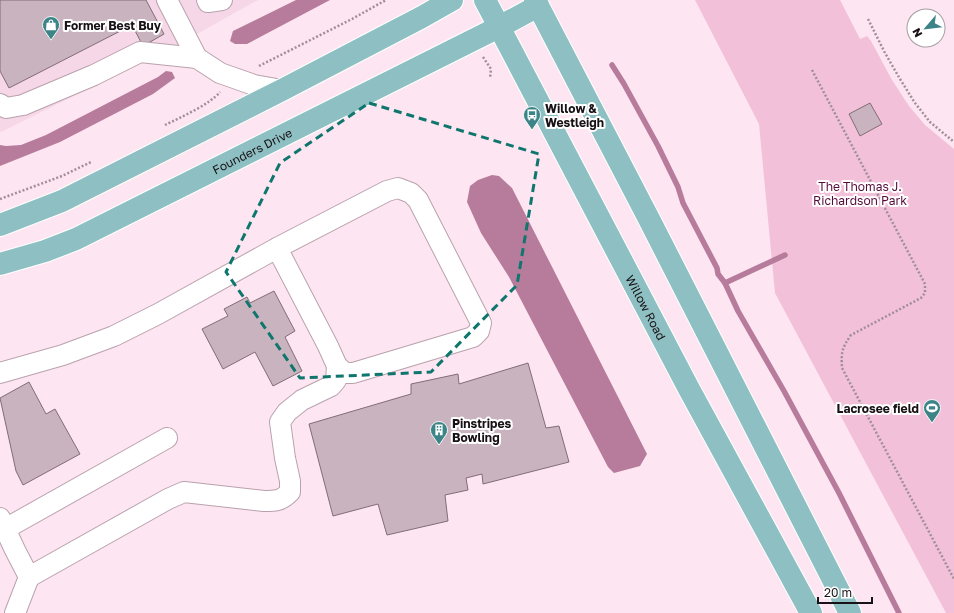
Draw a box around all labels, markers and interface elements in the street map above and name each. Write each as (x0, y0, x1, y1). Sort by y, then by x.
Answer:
north arrow (906, 8, 946, 48)
shop icon: Former Best Buy (41, 15, 61, 40)
place label: Former Best Buy (64, 18, 162, 33)
text: N (909, 26, 924, 40)
place label: Willow & Westleigh (545, 101, 604, 130)
bus stop icon: Willow & Westleigh (522, 105, 542, 130)
street label: Founders Drive (210, 125, 294, 177)
park label: The Thomas J. Richardson Park (813, 179, 907, 208)
street label: Willow Road (623, 272, 669, 342)
sports icon: Lacrosee field (922, 398, 942, 423)
place label: Lacrosee field (837, 401, 919, 416)
place label: Pinstripes Bowling (452, 416, 511, 445)
building icon: Pinstripes Bowling (429, 420, 449, 445)
scale bar (818, 579, 872, 605)
text: 20 m (824, 585, 852, 600)

